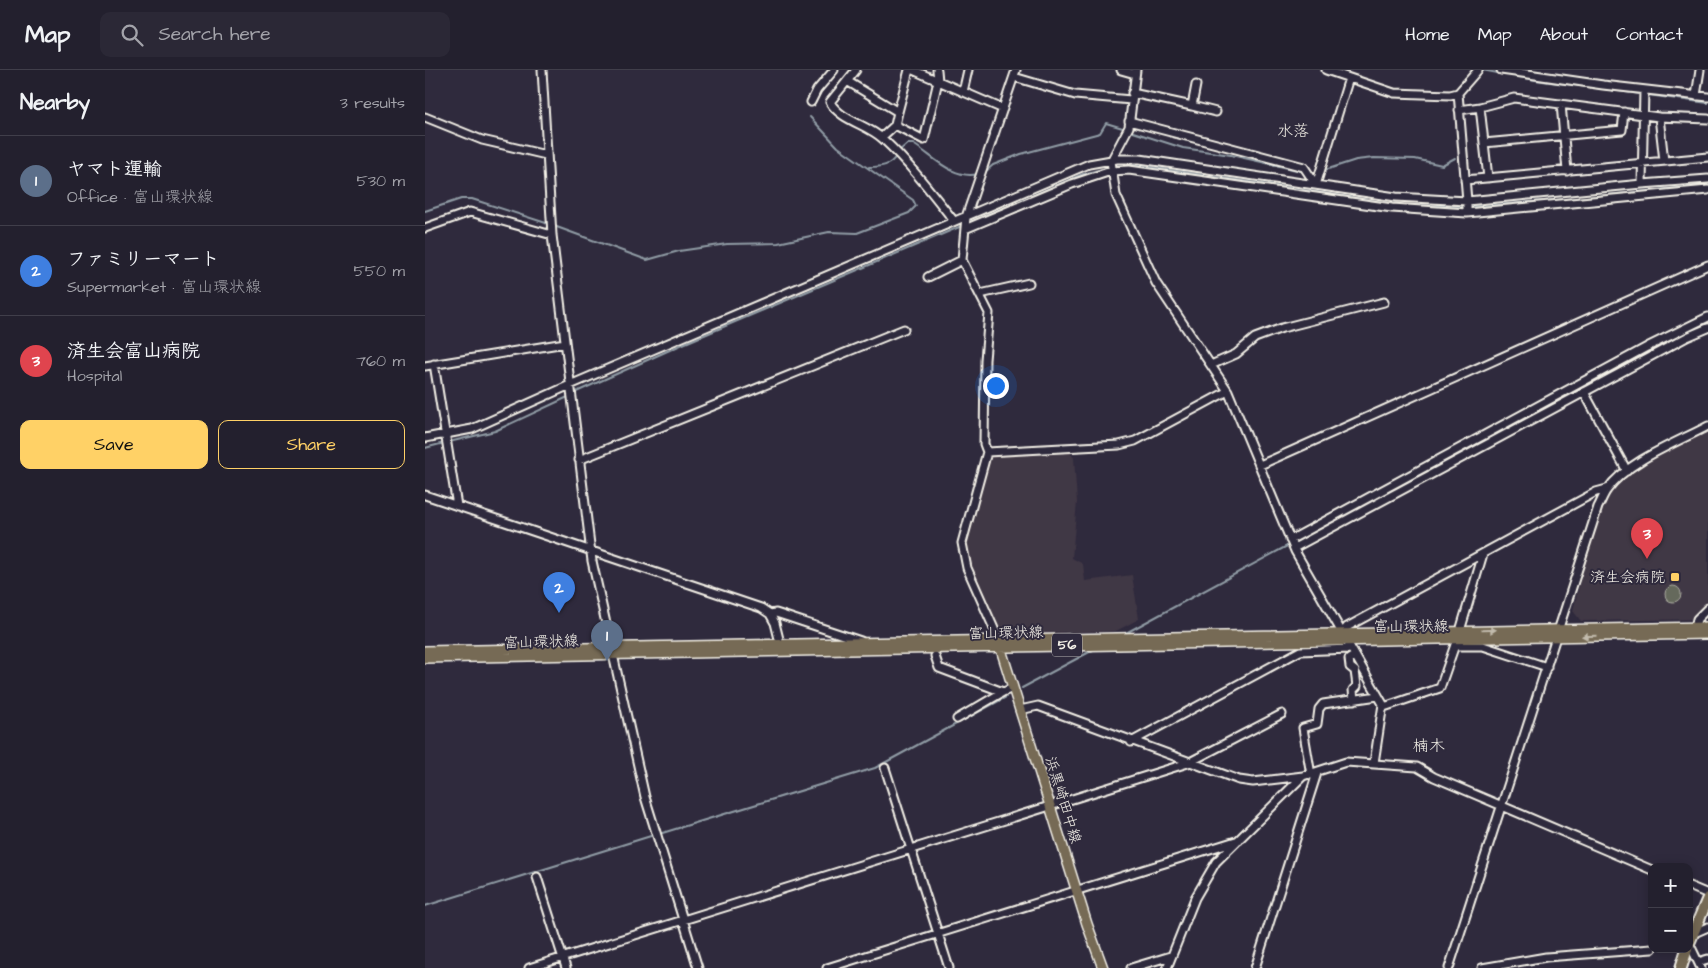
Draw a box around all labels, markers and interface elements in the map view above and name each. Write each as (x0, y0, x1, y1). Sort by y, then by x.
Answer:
search box (100, 12, 450, 57)
text: Map (25, 18, 70, 52)
icon: search (118, 21, 146, 49)
text: Search here (158, 21, 271, 48)
text: Home (1405, 22, 1450, 47)
text: Map (1478, 22, 1512, 47)
text: About (1540, 22, 1588, 47)
text: Contact (1616, 22, 1683, 47)
text: Nearby (20, 88, 90, 117)
text: 3 results (340, 92, 405, 114)
district label: 水落 (1277, 120, 1309, 142)
text: ヤマト運輸 (67, 156, 162, 183)
text: 1 (35, 170, 37, 192)
text: 530 m (357, 170, 405, 192)
text: Office · 富山環状線 (67, 186, 213, 208)
text: ファミリーマート (67, 246, 220, 273)
text: 2 (31, 260, 41, 282)
text: 550 m (353, 260, 405, 282)
text: Supermarket · 富山環状線 (67, 276, 261, 298)
text: 済生会富山病院 (67, 338, 200, 365)
text: 3 (32, 350, 40, 372)
text: 760 m (356, 350, 405, 372)
text: Hospital (67, 365, 122, 387)
your location (983, 373, 1009, 399)
button: Save (20, 420, 208, 469)
button: Share (218, 420, 405, 469)
pin: 3 (1631, 518, 1663, 559)
place label: 済生会病院 (1590, 567, 1665, 588)
marker: 済生会病院 (1669, 571, 1681, 583)
pin: 2 (543, 572, 575, 613)
street label: 富山環状線 (1373, 616, 1449, 637)
pin: 1 (591, 620, 623, 661)
street label: 富山環状線 (968, 622, 1044, 644)
one-way arrow (1481, 626, 1497, 634)
street label: 富山環状線 (503, 630, 579, 654)
one-way arrow (1581, 633, 1597, 641)
road number: 56 (1052, 634, 1082, 656)
district label: 楠木 (1413, 735, 1445, 757)
street label: 浜黒崎田中線 (1040, 754, 1086, 846)
map controls (1648, 863, 1693, 953)
button: + (1648, 863, 1693, 908)
button: − (1648, 908, 1693, 953)

